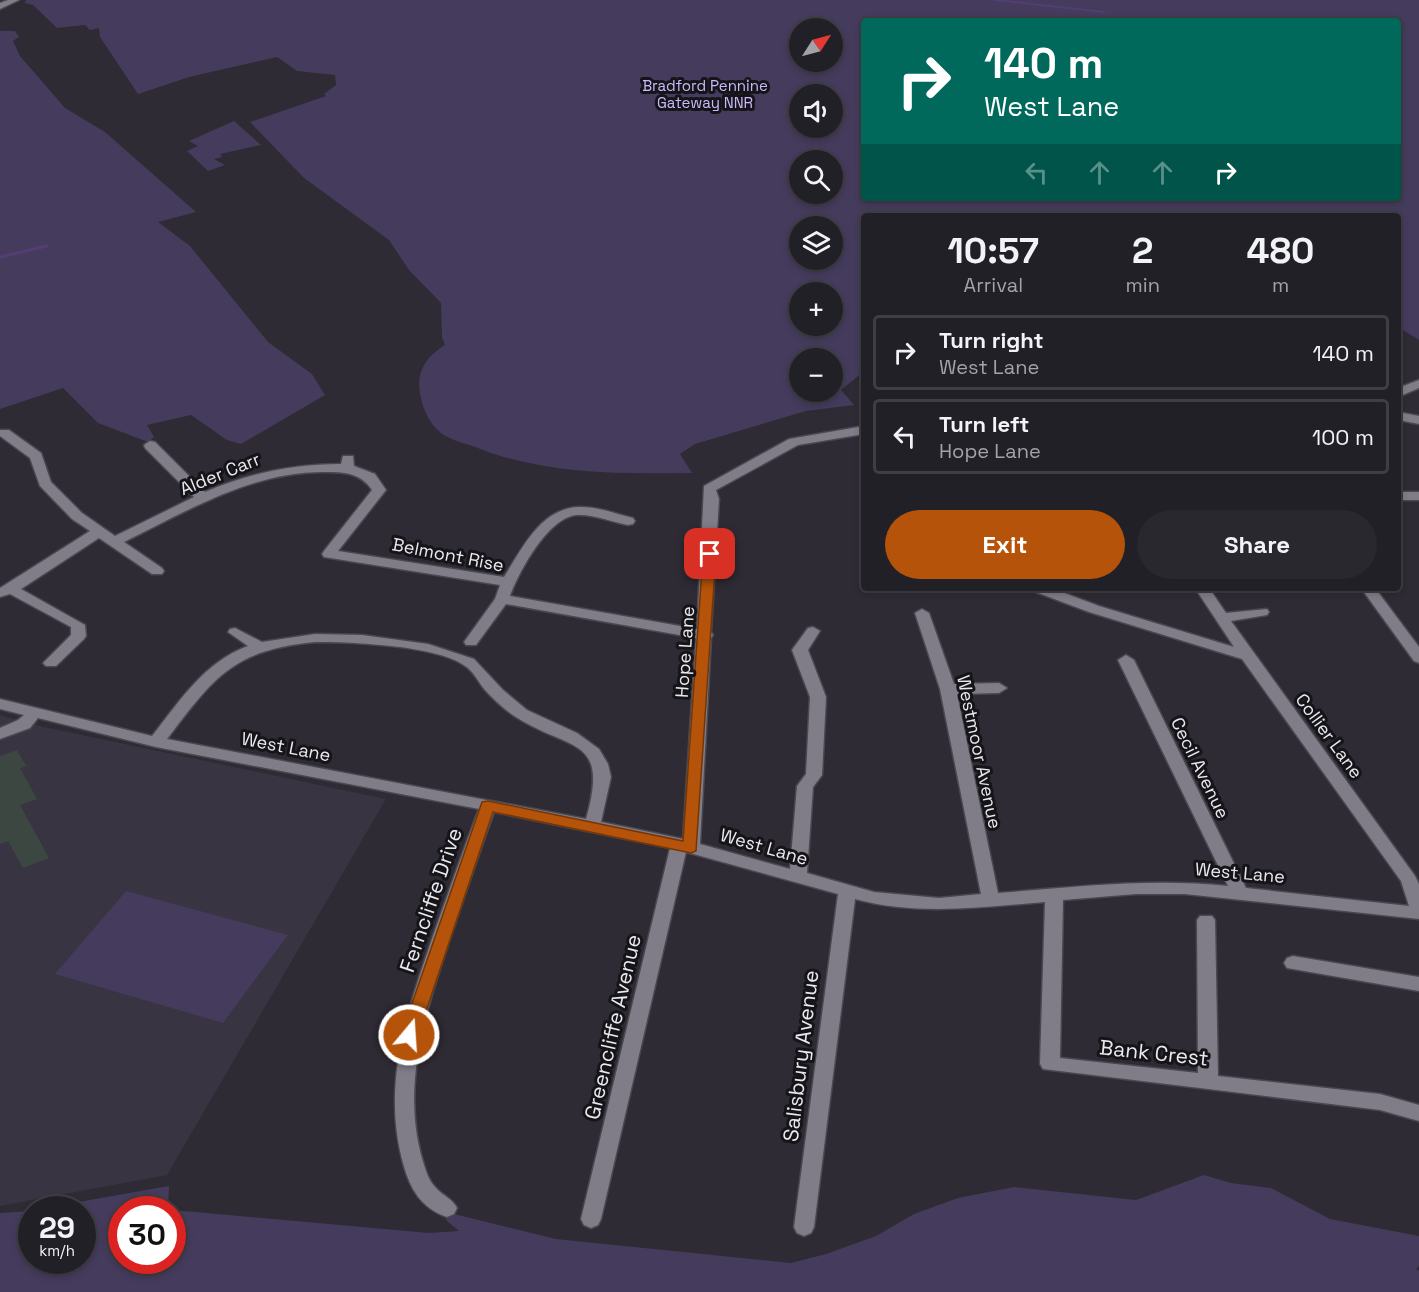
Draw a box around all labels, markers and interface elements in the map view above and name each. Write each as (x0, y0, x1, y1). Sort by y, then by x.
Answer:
north arrow (789, 18, 843, 72)
map controls (789, 18, 843, 402)
text: 140 m (984, 37, 1103, 90)
icon: right (885, 42, 963, 120)
park label: Bradford Pennine Gateway NNR (642, 76, 768, 112)
button: sound (789, 84, 843, 138)
text: West Lane (984, 89, 1119, 124)
button: search (789, 150, 843, 204)
icon: left (1020, 156, 1053, 189)
icon: ahead (1083, 156, 1116, 189)
icon: ahead (1146, 156, 1179, 189)
icon: right (1209, 156, 1242, 189)
button: layers (789, 216, 843, 270)
text: 10:57 (948, 228, 1039, 274)
text: 2 (1132, 228, 1153, 274)
text: 480 (1247, 228, 1314, 274)
text: Arrival (964, 272, 1023, 298)
text: min (1126, 272, 1160, 298)
text: m (1272, 272, 1289, 298)
button: + (789, 282, 843, 336)
text: Turn right (939, 326, 1044, 354)
icon: right (888, 336, 921, 369)
text: 140 m (1312, 339, 1374, 367)
button: − (789, 348, 843, 402)
text: West Lane (939, 354, 1039, 380)
text: Turn left (939, 410, 1029, 438)
icon: left (888, 420, 921, 453)
text: 100 m (1312, 423, 1374, 451)
text: Hope Lane (939, 438, 1041, 464)
street label: Alder Carr (176, 447, 264, 500)
button: Exit (885, 510, 1125, 579)
button: Share (1137, 510, 1377, 579)
pin (684, 528, 735, 579)
street label: Belmont Rise (390, 532, 506, 577)
icon: arrive (693, 537, 726, 570)
street label: Hope Lane (670, 605, 699, 698)
street label: Westmoor Avenue (952, 673, 1007, 831)
street label: Collier Lane (1291, 689, 1368, 783)
street label: Cecil Avenue (1166, 713, 1235, 822)
street label: West Lane (240, 727, 333, 766)
street label: West Lane (718, 823, 811, 870)
street label: Ferncliffe Drive (393, 824, 468, 976)
street label: West Lane (1194, 857, 1286, 888)
street label: Greencliffe Avenue (578, 932, 647, 1122)
street label: Salisbury Avenue (777, 969, 824, 1143)
position arrow (377, 1003, 441, 1067)
street label: Bank Crest (1098, 1033, 1210, 1072)
speed limit sign: 30 (108, 1196, 186, 1274)
text: 29 (39, 1208, 75, 1247)
text: km/h (39, 1241, 75, 1260)

